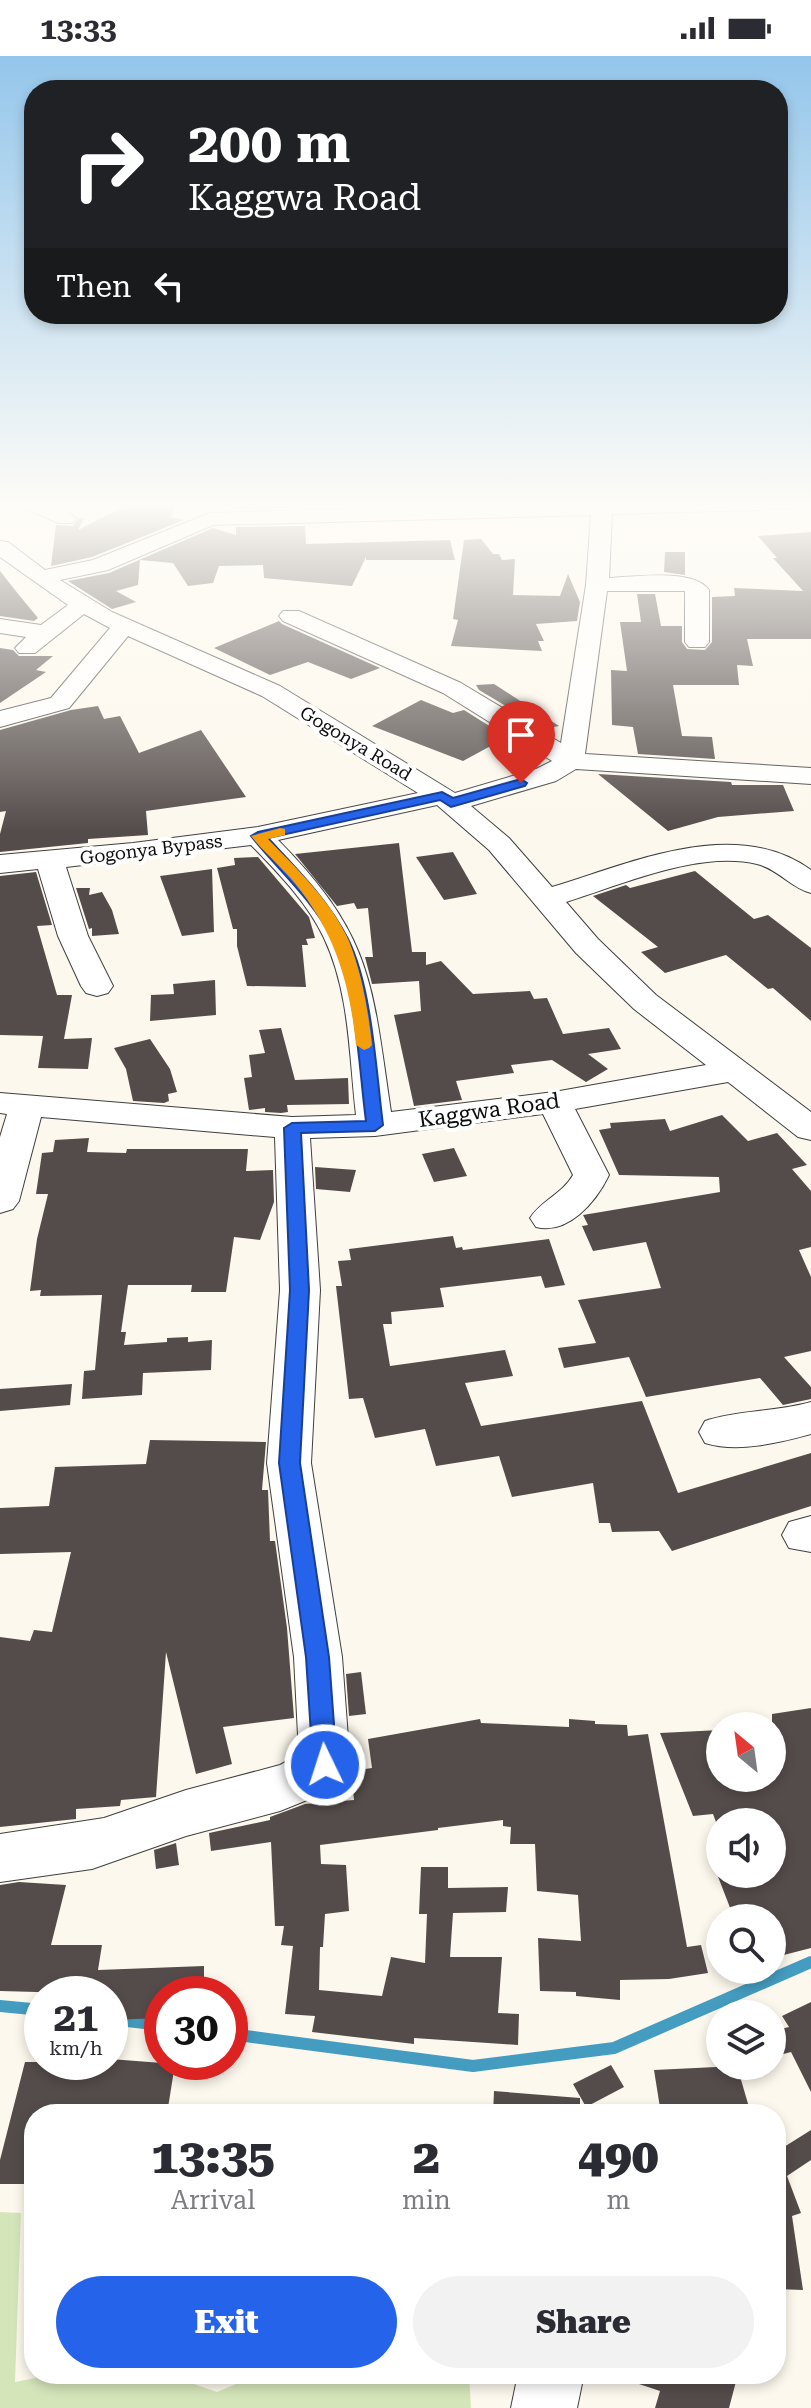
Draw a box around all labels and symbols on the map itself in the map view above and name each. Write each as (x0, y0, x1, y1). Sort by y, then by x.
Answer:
street label: Gogonya Road (296, 701, 416, 785)
pin (487, 701, 555, 783)
street label: Gogonya Bypass (79, 830, 223, 868)
street label: Kaggwa Road (417, 1088, 561, 1132)
north arrow (706, 1712, 786, 1792)
position arrow (283, 1723, 367, 1807)
speed limit sign: 30 (144, 1976, 248, 2080)

